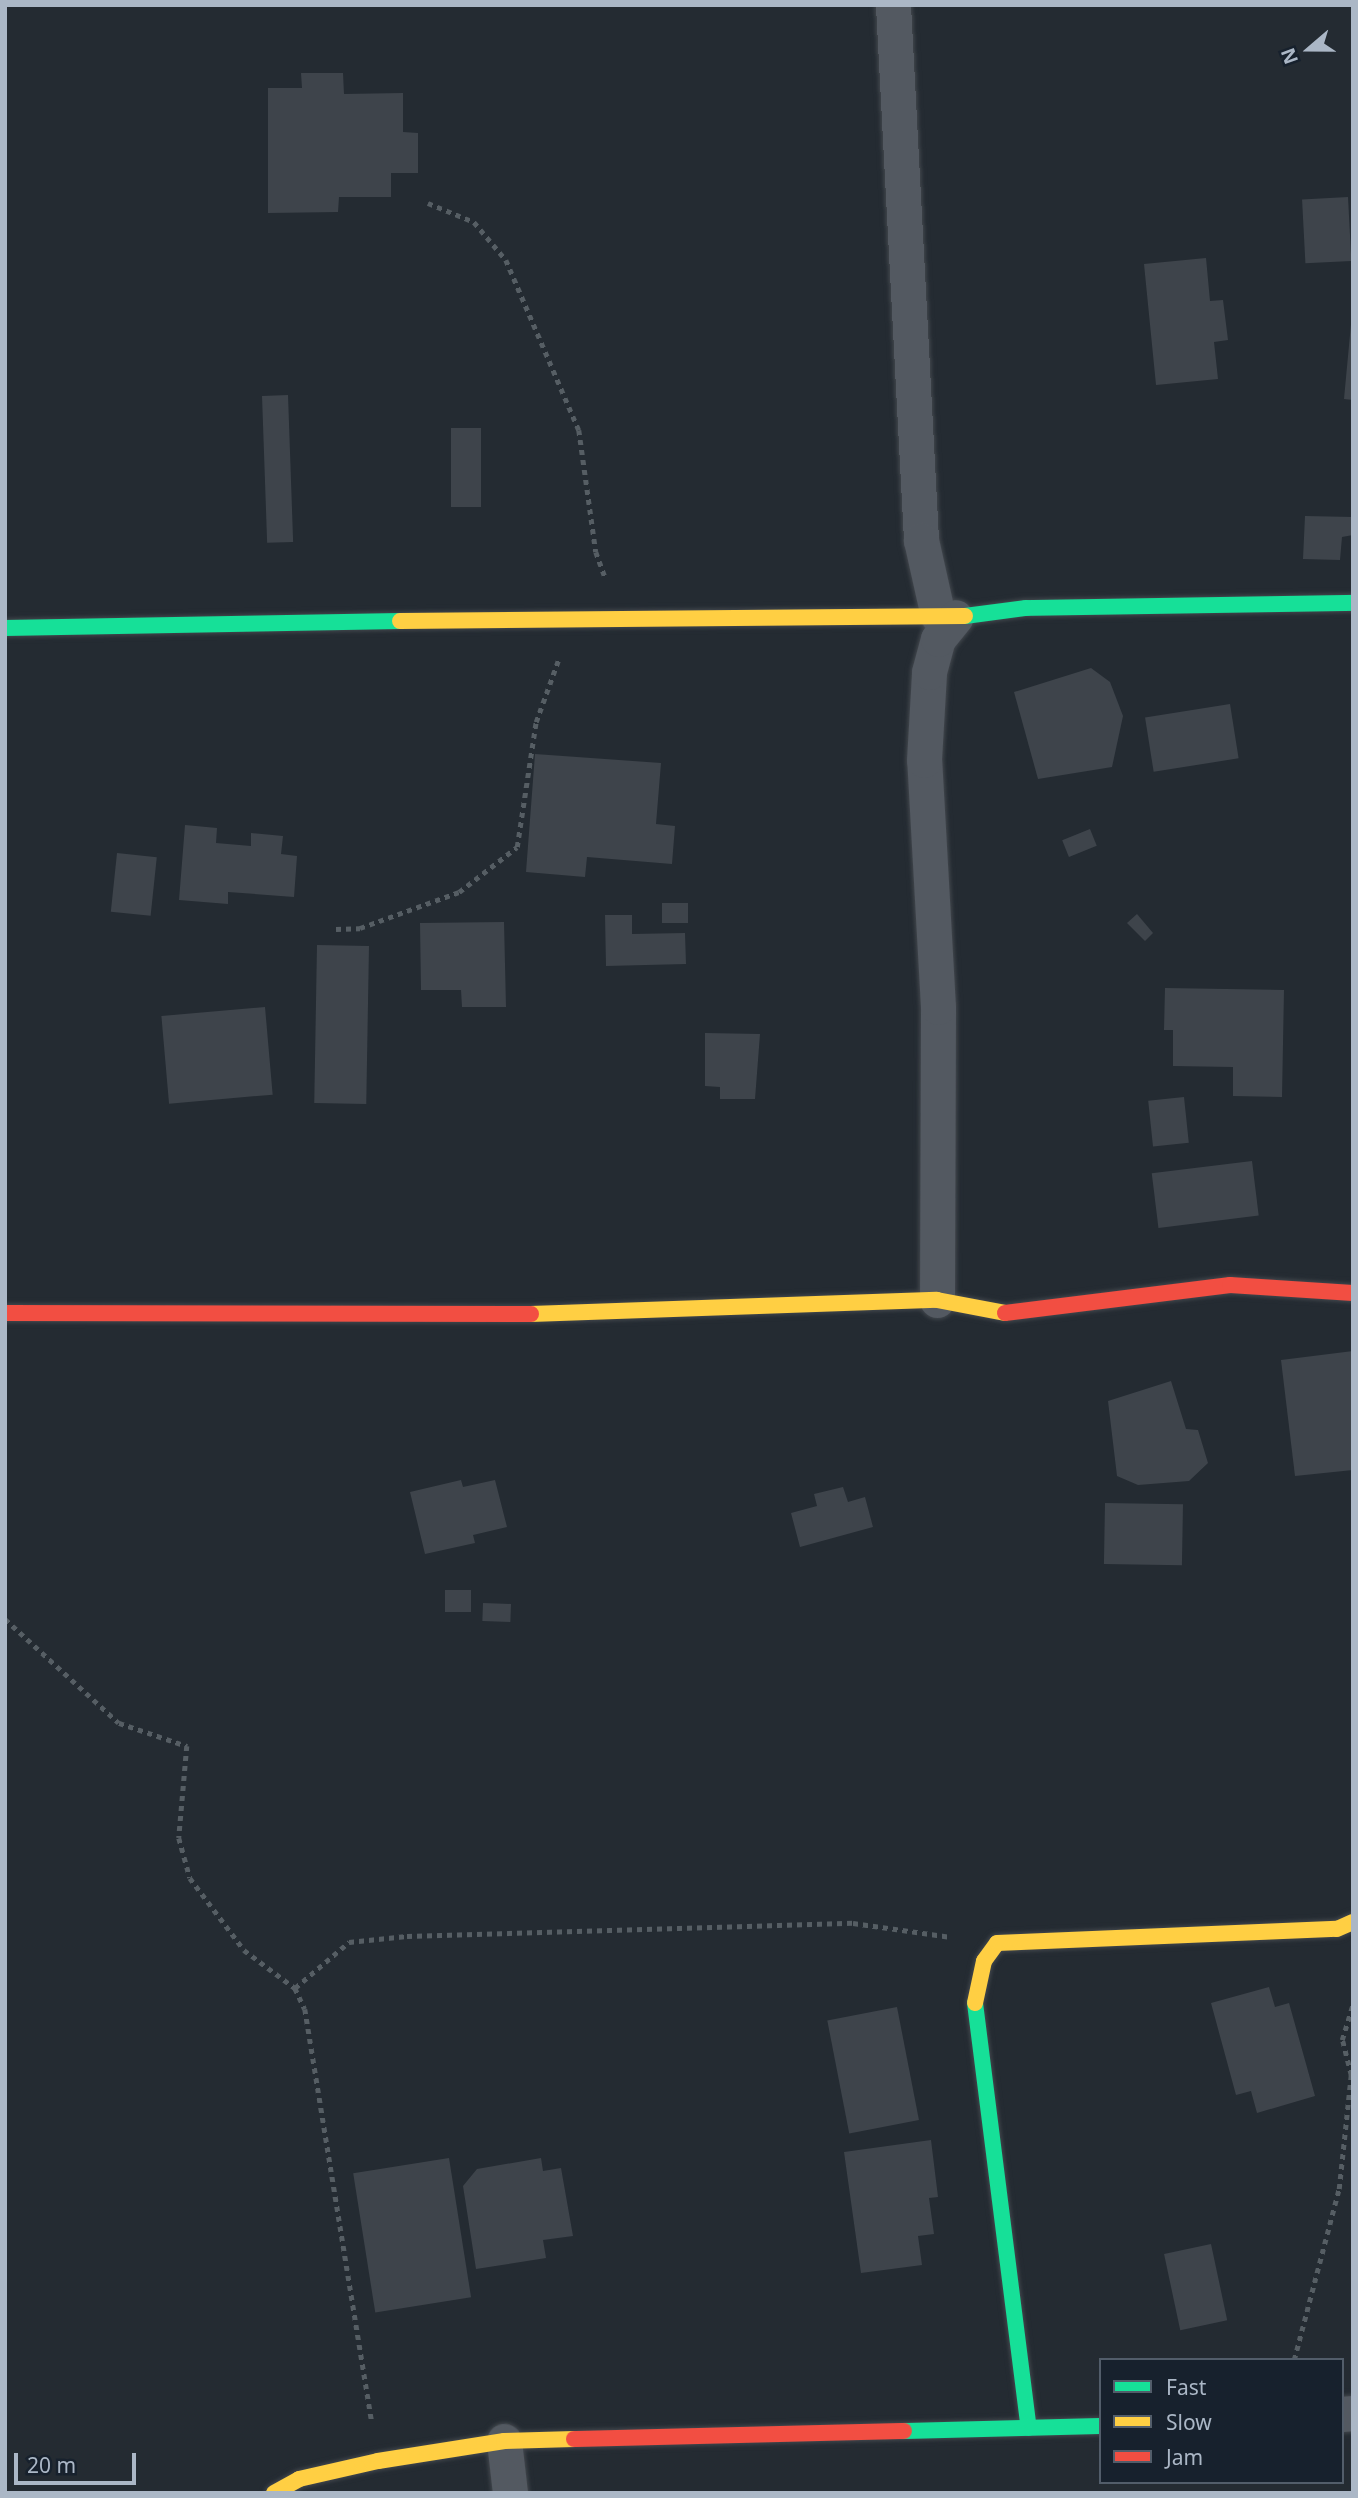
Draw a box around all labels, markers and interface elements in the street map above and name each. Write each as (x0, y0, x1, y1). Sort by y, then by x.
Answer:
north arrow (1274, 14, 1344, 84)
text: N (1274, 44, 1304, 68)
legend (1099, 2358, 1344, 2484)
text: Fast (1166, 2373, 1206, 2401)
text: Slow (1166, 2408, 1212, 2436)
scale bar (18, 2438, 140, 2482)
text: Jam (1166, 2443, 1203, 2471)
text: 20 m (27, 2451, 76, 2479)

